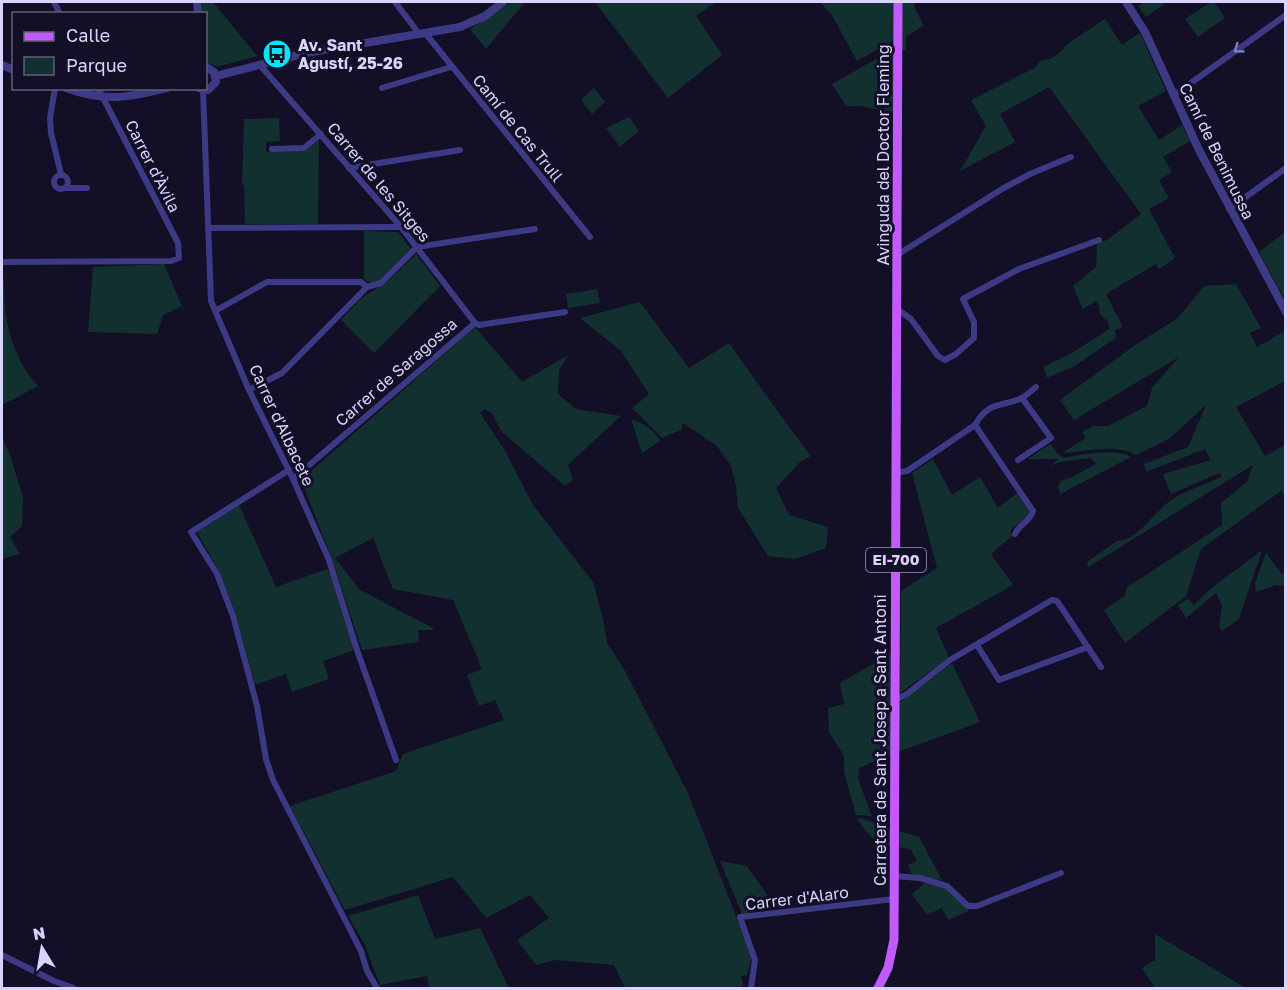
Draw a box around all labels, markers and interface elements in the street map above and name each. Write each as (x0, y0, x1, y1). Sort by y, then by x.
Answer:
legend (12, 12, 207, 90)
text: Calle (66, 24, 110, 46)
place label: Av. Sant Agustí, 25-26 (298, 35, 403, 73)
bus stop icon: Av. Sant Agustí, 25-26 (261, 38, 293, 70)
one-way arrow (1234, 42, 1245, 53)
street label: Avinguda del Doctor Fleming (873, 44, 893, 266)
text: Parque (66, 54, 127, 76)
street label: Camí de Cas Trull (469, 70, 567, 186)
street label: Camí de Benimussa (1175, 79, 1259, 223)
street label: Carrer d'Àvila (121, 116, 185, 216)
street label: Carrer de les Sitges (323, 118, 435, 246)
street label: Carrer de Saragossa (331, 314, 461, 430)
street label: Carrer d'Albacete (245, 361, 319, 489)
road number: EI-700 (866, 548, 926, 572)
street label: Carretera de Sant Josep a Sant Antoni (870, 594, 890, 886)
street label: Carrer d'Alaro (744, 882, 850, 914)
north arrow (12, 918, 72, 978)
text: N (31, 922, 47, 944)

